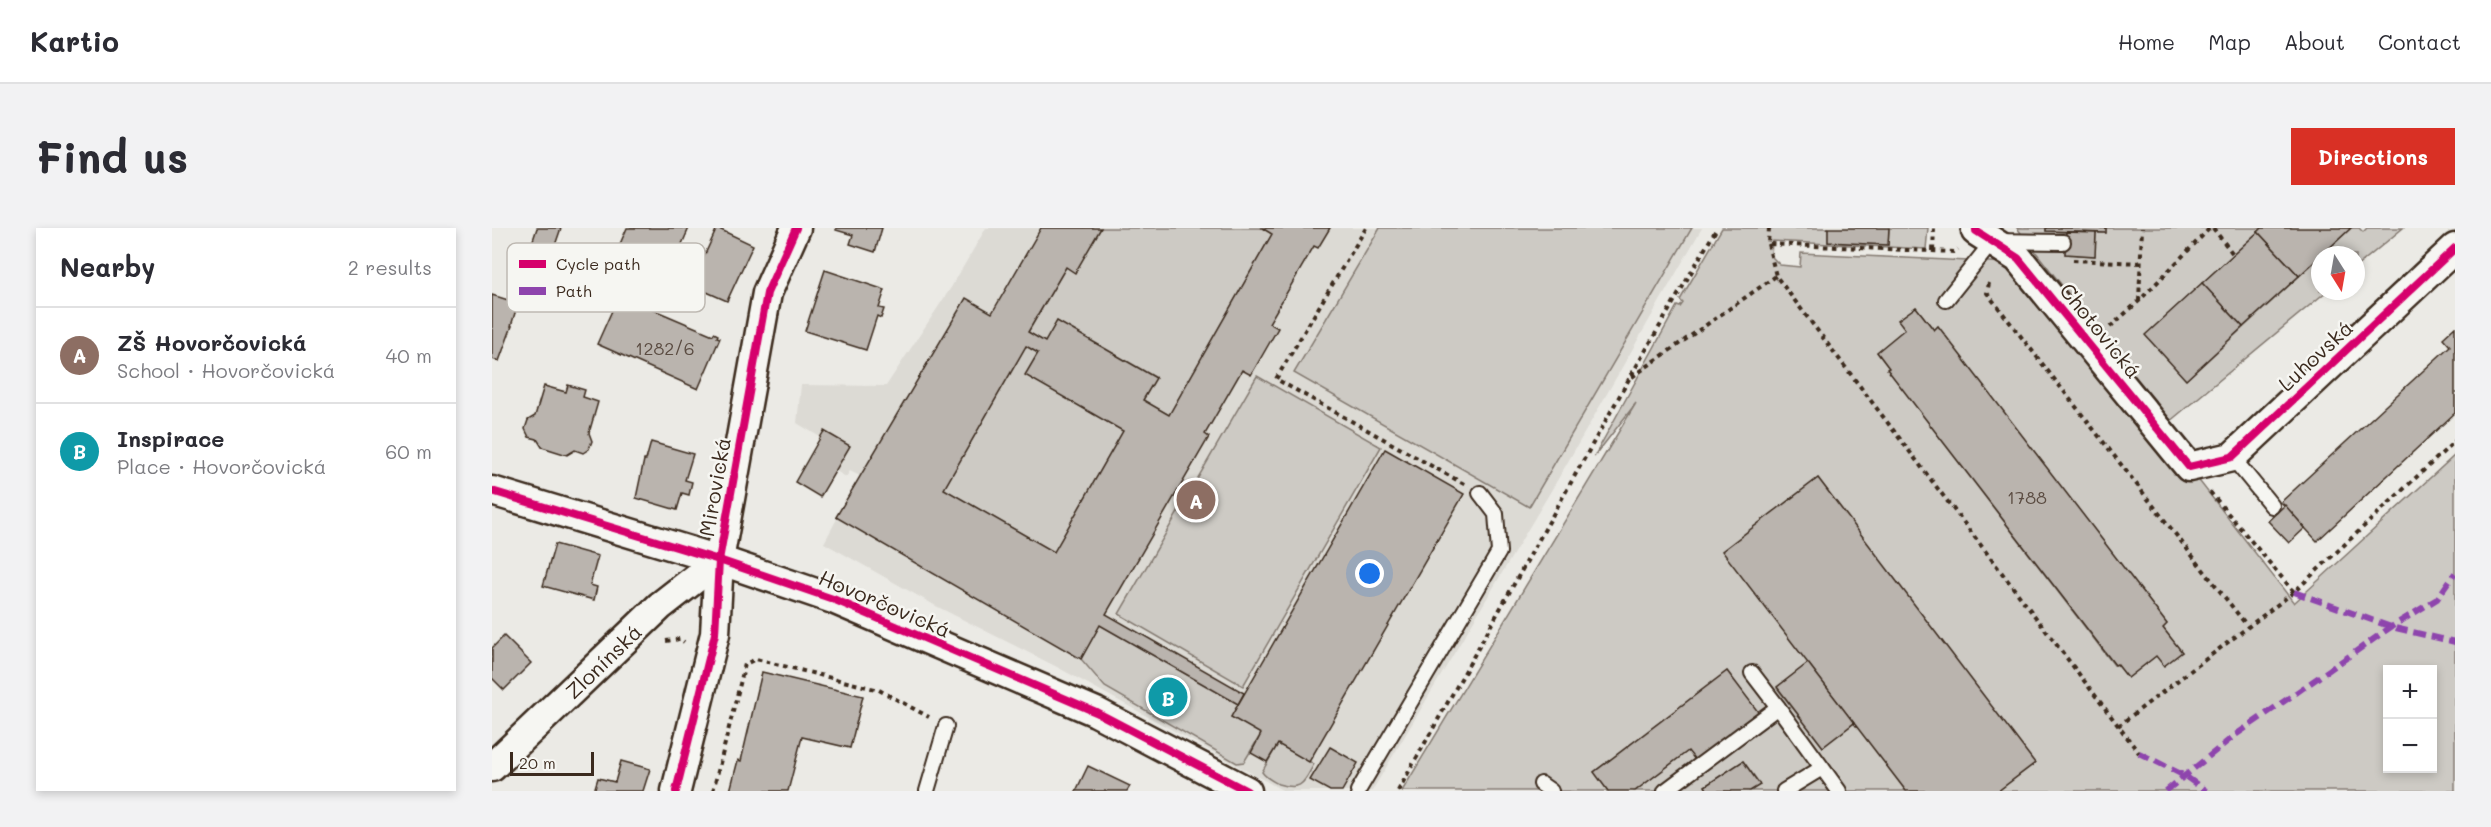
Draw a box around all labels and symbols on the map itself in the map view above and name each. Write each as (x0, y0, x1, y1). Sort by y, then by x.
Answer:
legend (507, 243, 705, 312)
north arrow (2311, 246, 2365, 300)
text: Cycle path (556, 253, 640, 274)
street label: Chotovická (2054, 277, 2148, 383)
text: Path (556, 280, 592, 301)
street label: Luhovská (2272, 314, 2358, 396)
house number: 1282/6 (635, 336, 695, 360)
street label: Mirovická (692, 435, 736, 539)
pin: A (1176, 478, 1216, 522)
house number: 1788 (2007, 485, 2047, 509)
your location (1355, 559, 1384, 588)
street label: Hovorčovická (815, 563, 955, 643)
street label: Zlonínská (559, 618, 647, 704)
pin: B (1148, 674, 1188, 720)
scale bar (510, 749, 594, 776)

